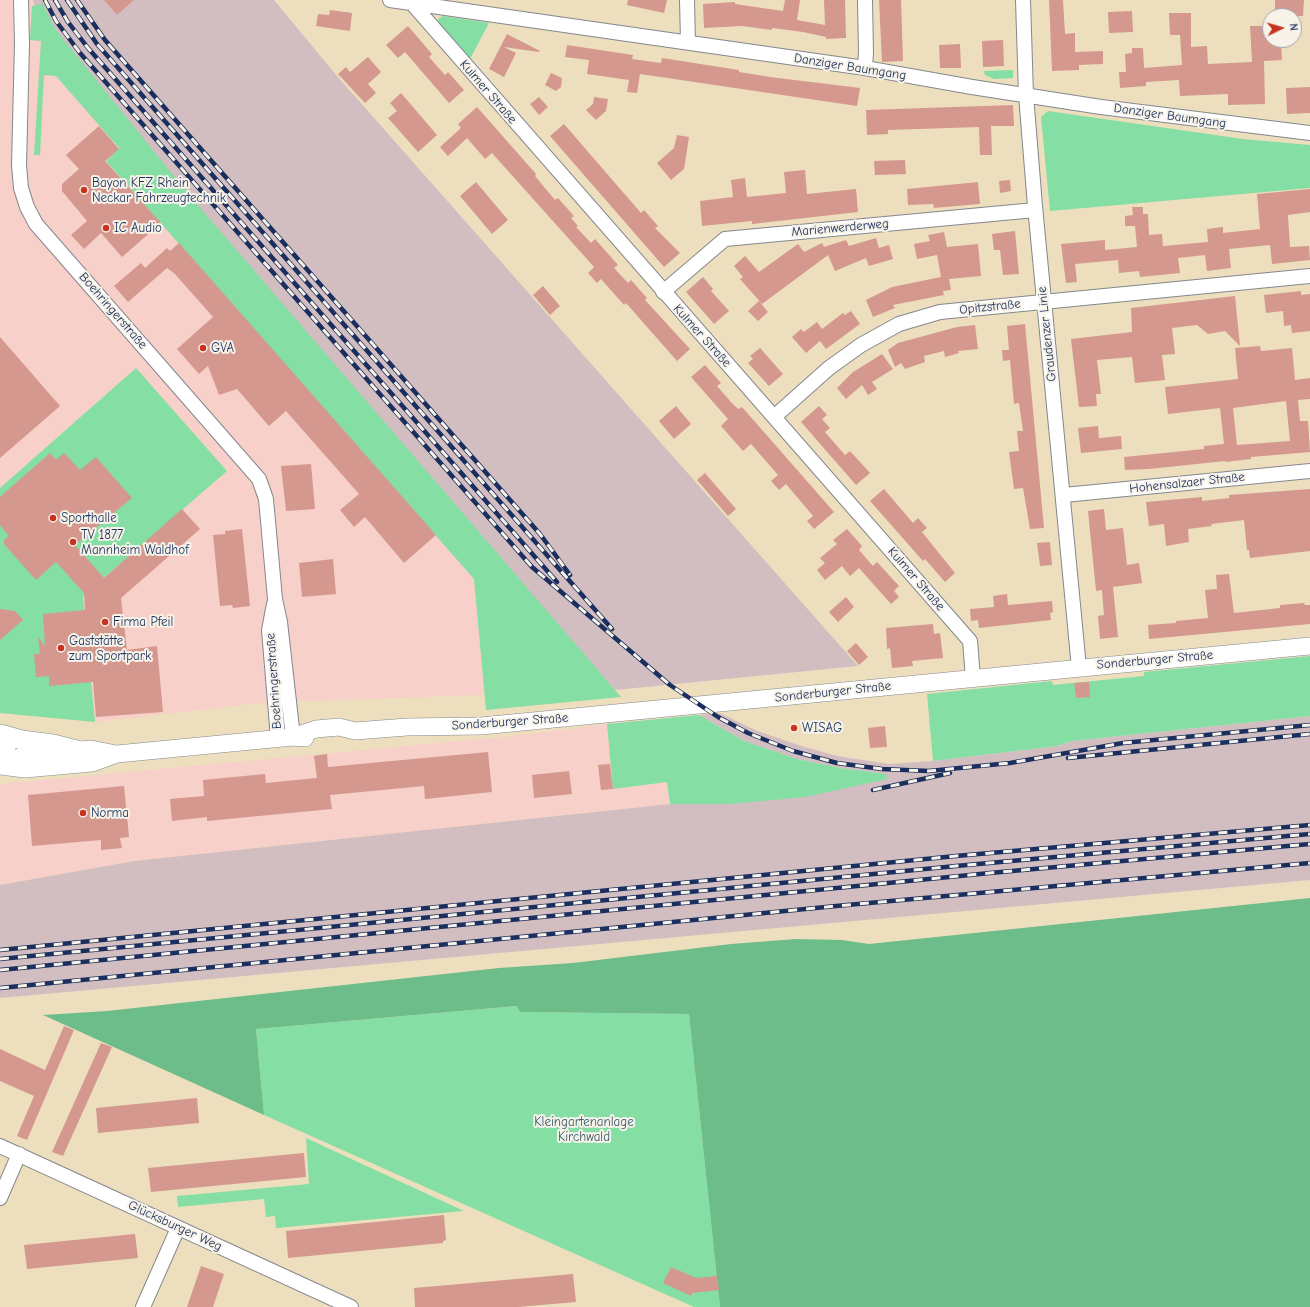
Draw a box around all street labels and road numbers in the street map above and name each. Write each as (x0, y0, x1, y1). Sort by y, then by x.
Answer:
street label: Danziger Baumgang (793, 50, 907, 84)
street label: Kulmer Straße (456, 57, 520, 127)
street label: Danziger Baumgang (1113, 100, 1227, 132)
street label: Marienwerderweg (791, 216, 889, 240)
street label: Boehringerstraße (75, 270, 151, 352)
street label: Graudenzer Linie (1034, 286, 1060, 382)
street label: Opitzstraße (959, 296, 1021, 318)
street label: Kulmer Straße (670, 301, 734, 371)
street label: Hohensalzaer Straße (1129, 469, 1245, 497)
street label: Kulmer Straße (884, 544, 948, 614)
street label: Boehringerstraße (263, 632, 285, 730)
street label: Sonderburger Straße (1096, 647, 1214, 673)
street label: Sonderburger Straße (774, 678, 892, 706)
street label: Sonderburger Straße (451, 710, 569, 734)
street label: Glücksburger Weg (126, 1197, 224, 1255)

